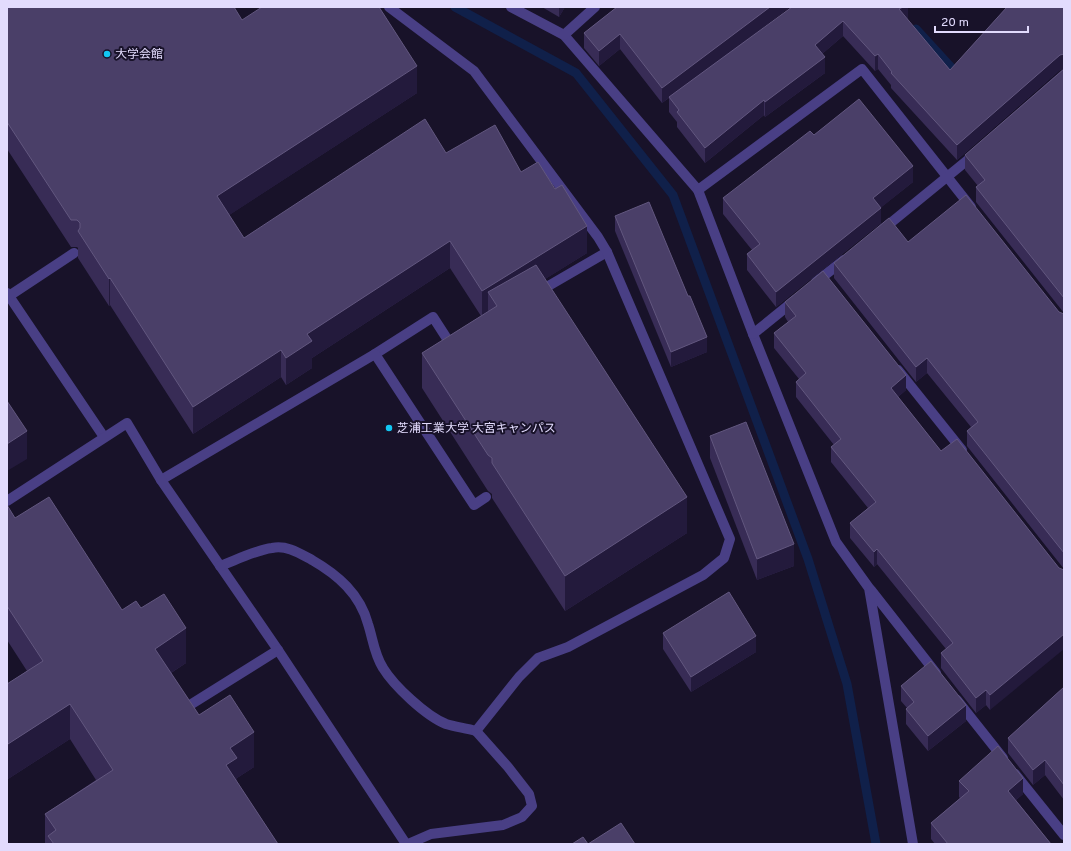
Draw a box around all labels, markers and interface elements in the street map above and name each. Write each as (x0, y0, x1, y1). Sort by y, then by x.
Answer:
scale bar (935, 8, 1028, 34)
text: 20 m (941, 15, 969, 31)
place label: 大学会館 (115, 47, 163, 63)
marker: 大学会館 (102, 49, 112, 59)
place label: 芝浦工業大学 大宮キャンパス (397, 421, 556, 437)
marker: 芝浦工業大学 大宮キャンパス (384, 423, 394, 433)

